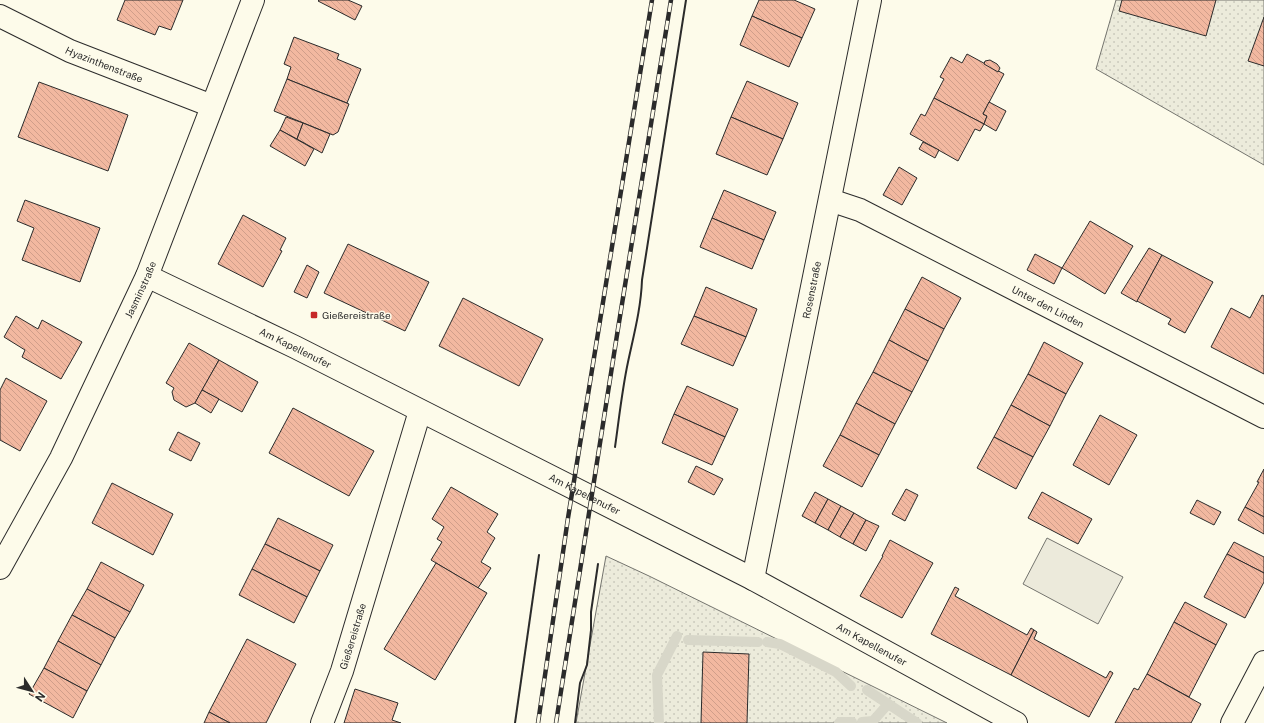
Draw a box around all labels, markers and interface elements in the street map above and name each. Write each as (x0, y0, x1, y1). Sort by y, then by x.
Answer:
street label: Hyazinthenstraße (63, 44, 145, 85)
street label: Jasminstraße (122, 259, 158, 320)
street label: Rosenstraße (800, 260, 823, 320)
street label: Unter den Linden (1010, 283, 1086, 330)
place label: Gießereistraße (322, 309, 391, 321)
marker: Gießereistraße (309, 310, 319, 320)
street label: Am Kapellenufer (258, 325, 334, 371)
street label: Am Kapellenufer (547, 471, 623, 517)
street label: Gießereistraße (337, 601, 368, 671)
street label: Am Kapellenufer (834, 620, 909, 668)
north arrow (12, 671, 52, 711)
text: N (33, 690, 47, 704)

